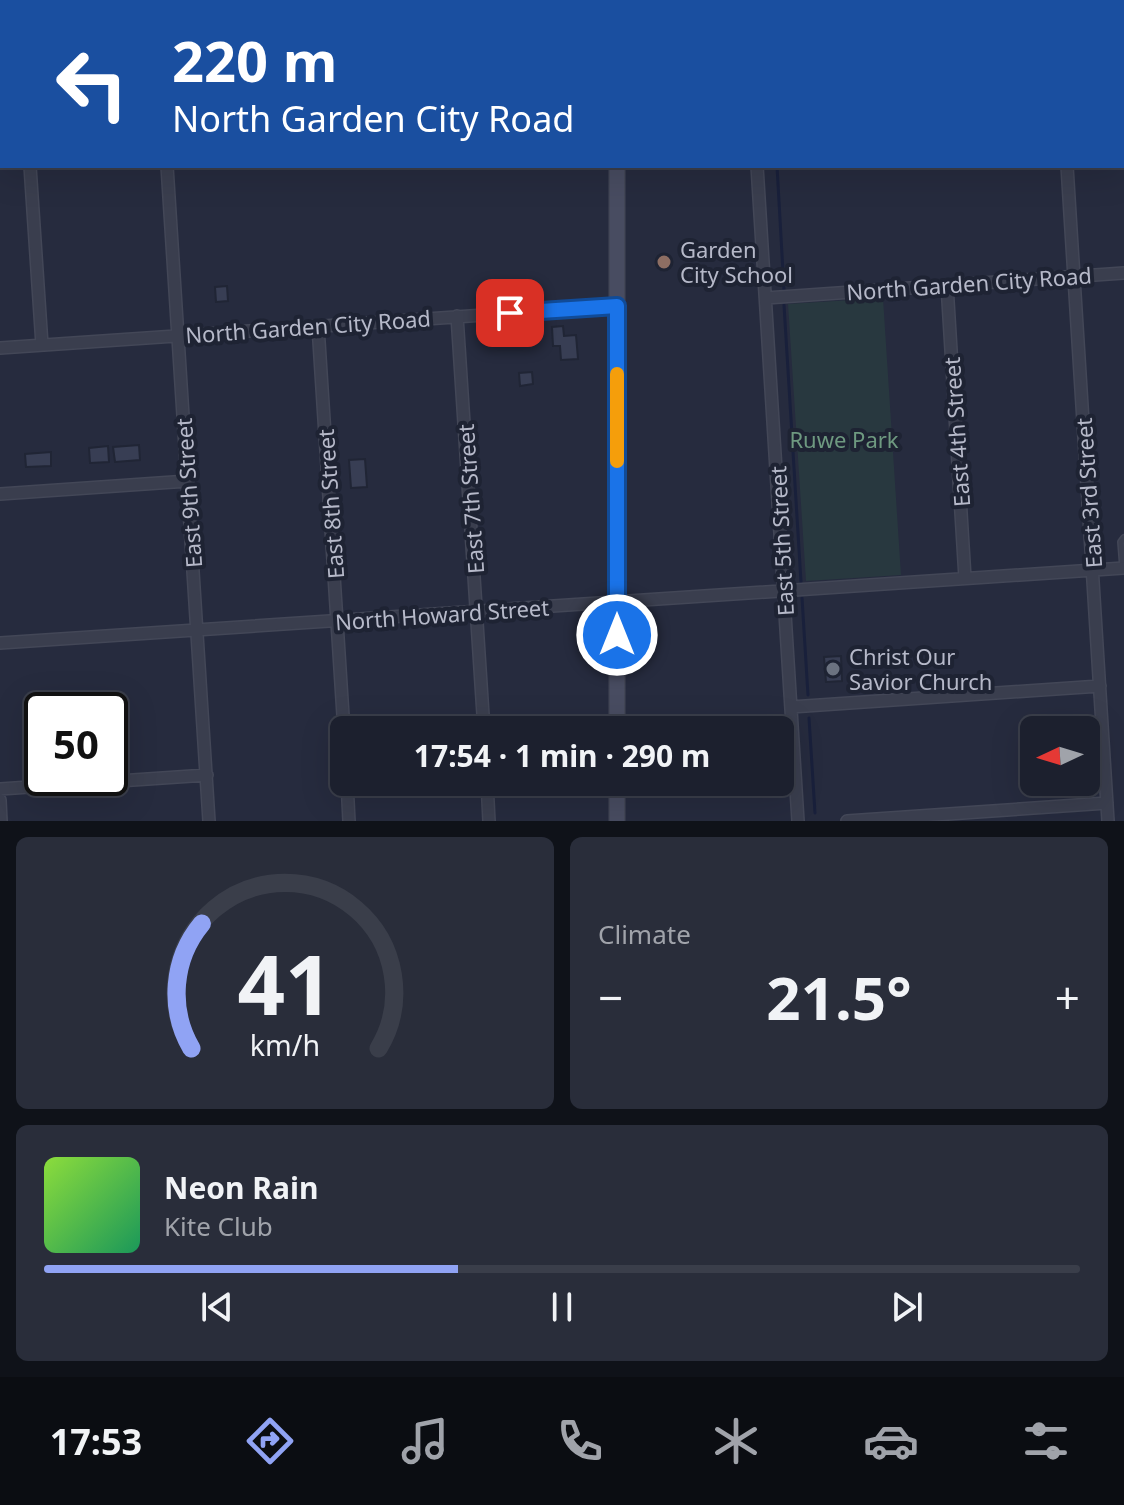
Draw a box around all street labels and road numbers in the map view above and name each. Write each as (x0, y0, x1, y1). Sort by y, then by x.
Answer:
street label: North Garden City Road (845, 259, 1093, 307)
street label: North Garden City Road (184, 302, 432, 350)
street label: East 4th Street (936, 356, 976, 508)
street label: East 9th Street (168, 417, 208, 569)
street label: East 3rd Street (1068, 417, 1108, 569)
street label: East 7th Street (450, 423, 490, 575)
street label: East 8th Street (310, 428, 350, 580)
street label: East 5th Street (762, 465, 800, 617)
street label: North Howard Street (334, 592, 550, 636)

